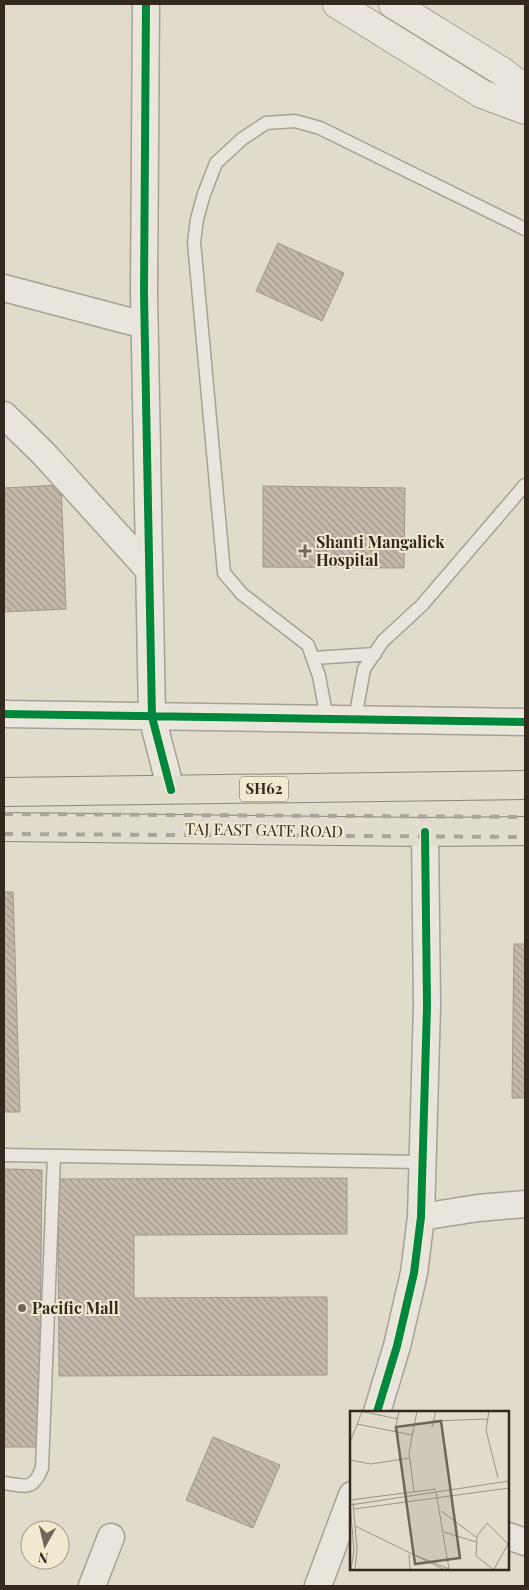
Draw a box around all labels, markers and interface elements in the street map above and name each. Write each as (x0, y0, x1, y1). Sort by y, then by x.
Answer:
place label: Shanti Mangalick Hospital (316, 531, 445, 570)
marker: Shanti Mangalick Hospital (298, 544, 312, 558)
road number: SH62 (240, 776, 288, 802)
street label: TAJ EAST GATE ROAD (185, 818, 343, 841)
place label: Pacific Mall (32, 1297, 119, 1318)
marker: Pacific Mall (16, 1302, 28, 1314)
inset map (350, 1411, 509, 1570)
north arrow (20, 1520, 70, 1570)
text: N (37, 1548, 49, 1568)

